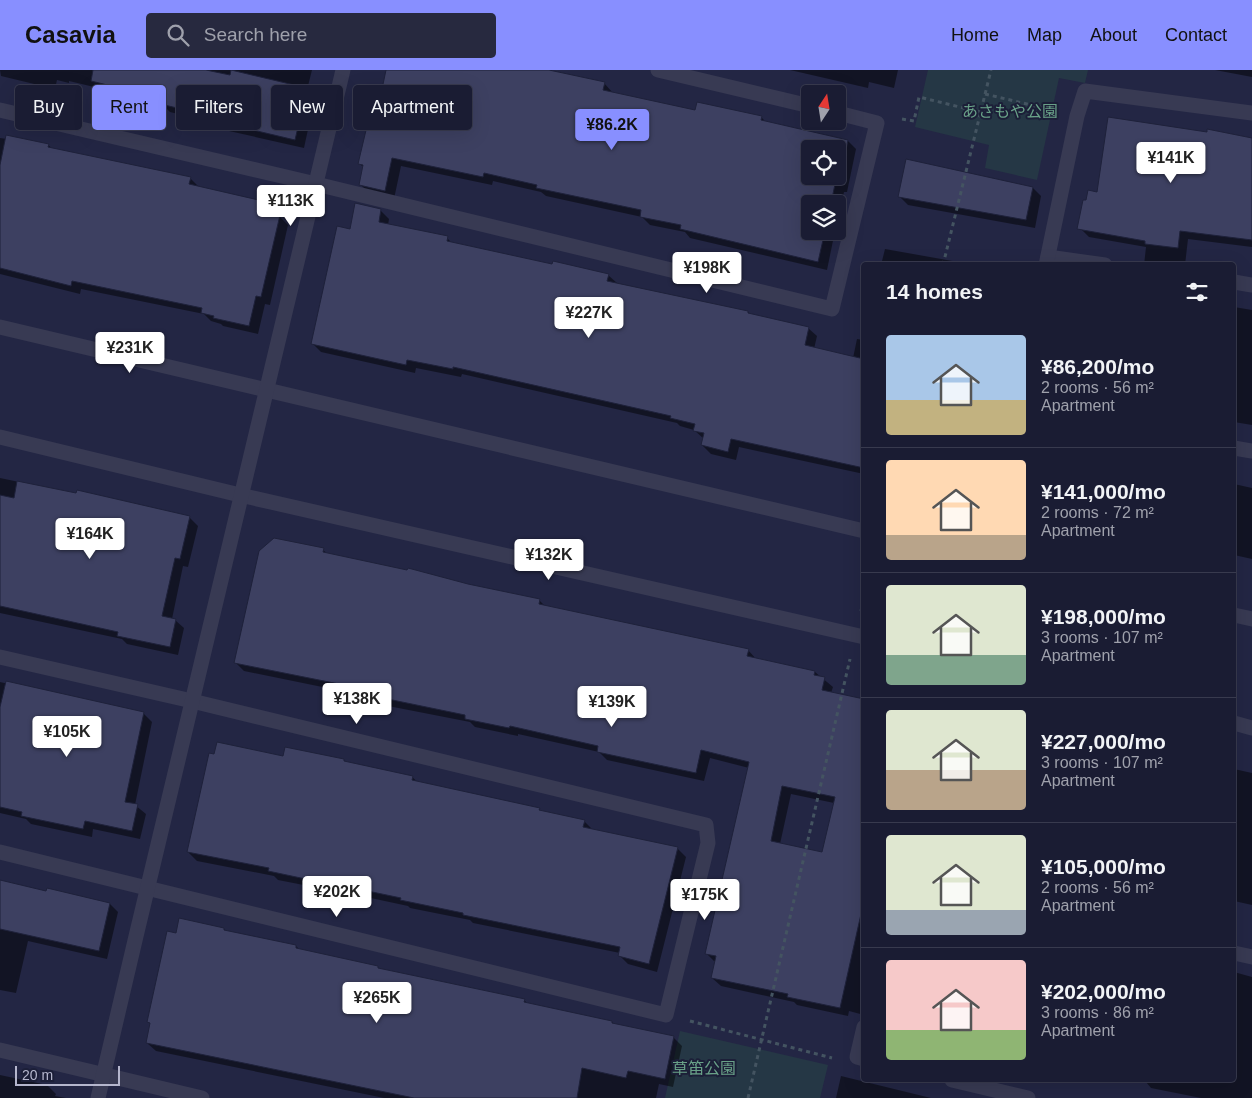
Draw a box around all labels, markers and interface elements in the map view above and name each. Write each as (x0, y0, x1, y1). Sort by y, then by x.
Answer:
search box (146, 13, 496, 58)
text: Casavia (25, 21, 116, 48)
icon: search (164, 21, 192, 49)
text: Search here (204, 24, 307, 45)
text: Home (951, 25, 999, 45)
text: Map (1027, 25, 1062, 45)
text: About (1090, 25, 1137, 45)
text: Contact (1165, 25, 1227, 45)
chip: Buy (15, 85, 82, 130)
chip: Rent (92, 85, 166, 130)
chip: Filters (176, 85, 261, 130)
chip: New (271, 85, 343, 130)
chip: Apartment (353, 85, 472, 130)
north arrow (801, 85, 846, 130)
map controls (801, 85, 846, 240)
park label: あさもや公園 (962, 103, 1058, 120)
pin: ¥86.2K (571, 108, 653, 151)
text: ¥86.2K (586, 116, 638, 133)
button: locate (801, 140, 846, 185)
pin: ¥141K (1136, 142, 1206, 184)
text: ¥141K (1147, 149, 1195, 166)
pin: ¥113K (256, 184, 326, 227)
text: ¥113K (268, 192, 314, 209)
button: layers (801, 195, 846, 240)
pin: ¥198K (672, 252, 742, 294)
text: ¥198K (683, 259, 731, 276)
icon: filters (1183, 278, 1211, 306)
text: 14 homes (886, 280, 983, 303)
pin: ¥227K (554, 296, 624, 339)
text: ¥227K (565, 304, 613, 321)
pin: ¥231K (95, 332, 165, 374)
text: ¥231K (106, 339, 154, 356)
icon: home (926, 355, 986, 415)
text: ¥86,200/mo (1041, 355, 1154, 378)
text: 2 rooms · 56 m² (1041, 379, 1154, 396)
text: Apartment (1041, 397, 1115, 414)
icon: home (926, 480, 986, 540)
text: ¥141,000/mo (1041, 480, 1166, 503)
text: 2 rooms · 72 m² (1041, 504, 1154, 521)
pin: ¥164K (55, 518, 125, 560)
text: Apartment (1041, 522, 1115, 539)
text: ¥164K (66, 525, 114, 542)
pin: ¥132K (514, 538, 584, 581)
text: ¥132K (525, 546, 573, 563)
icon: home (926, 605, 986, 665)
text: ¥198,000/mo (1041, 605, 1166, 628)
text: 3 rooms · 107 m² (1041, 629, 1163, 646)
text: Apartment (1041, 647, 1115, 664)
pin: ¥138K (322, 682, 392, 725)
pin: ¥139K (577, 686, 647, 728)
text: ¥138K (333, 690, 381, 707)
text: ¥139K (588, 693, 636, 710)
pin: ¥105K (32, 716, 102, 758)
text: ¥105K (43, 723, 91, 740)
icon: home (926, 730, 986, 790)
text: ¥227,000/mo (1041, 730, 1166, 753)
text: 3 rooms · 107 m² (1041, 754, 1163, 771)
text: Apartment (1041, 772, 1115, 789)
icon: home (926, 855, 986, 915)
text: ¥105,000/mo (1041, 855, 1166, 878)
pin: ¥202K (302, 876, 372, 918)
pin: ¥175K (670, 878, 740, 921)
text: 2 rooms · 56 m² (1041, 879, 1154, 896)
text: ¥202K (313, 883, 361, 900)
text: ¥175K (681, 886, 729, 903)
text: Apartment (1041, 897, 1115, 914)
icon: home (926, 980, 986, 1040)
text: ¥202,000/mo (1041, 980, 1166, 1003)
pin: ¥265K (342, 982, 412, 1024)
text: ¥265K (353, 989, 401, 1006)
text: 3 rooms · 86 m² (1041, 1004, 1154, 1021)
text: Apartment (1041, 1022, 1115, 1039)
park label: 草笛公園 (672, 1060, 736, 1077)
scale bar (15, 1063, 120, 1086)
text: 20 m (22, 1067, 53, 1083)

